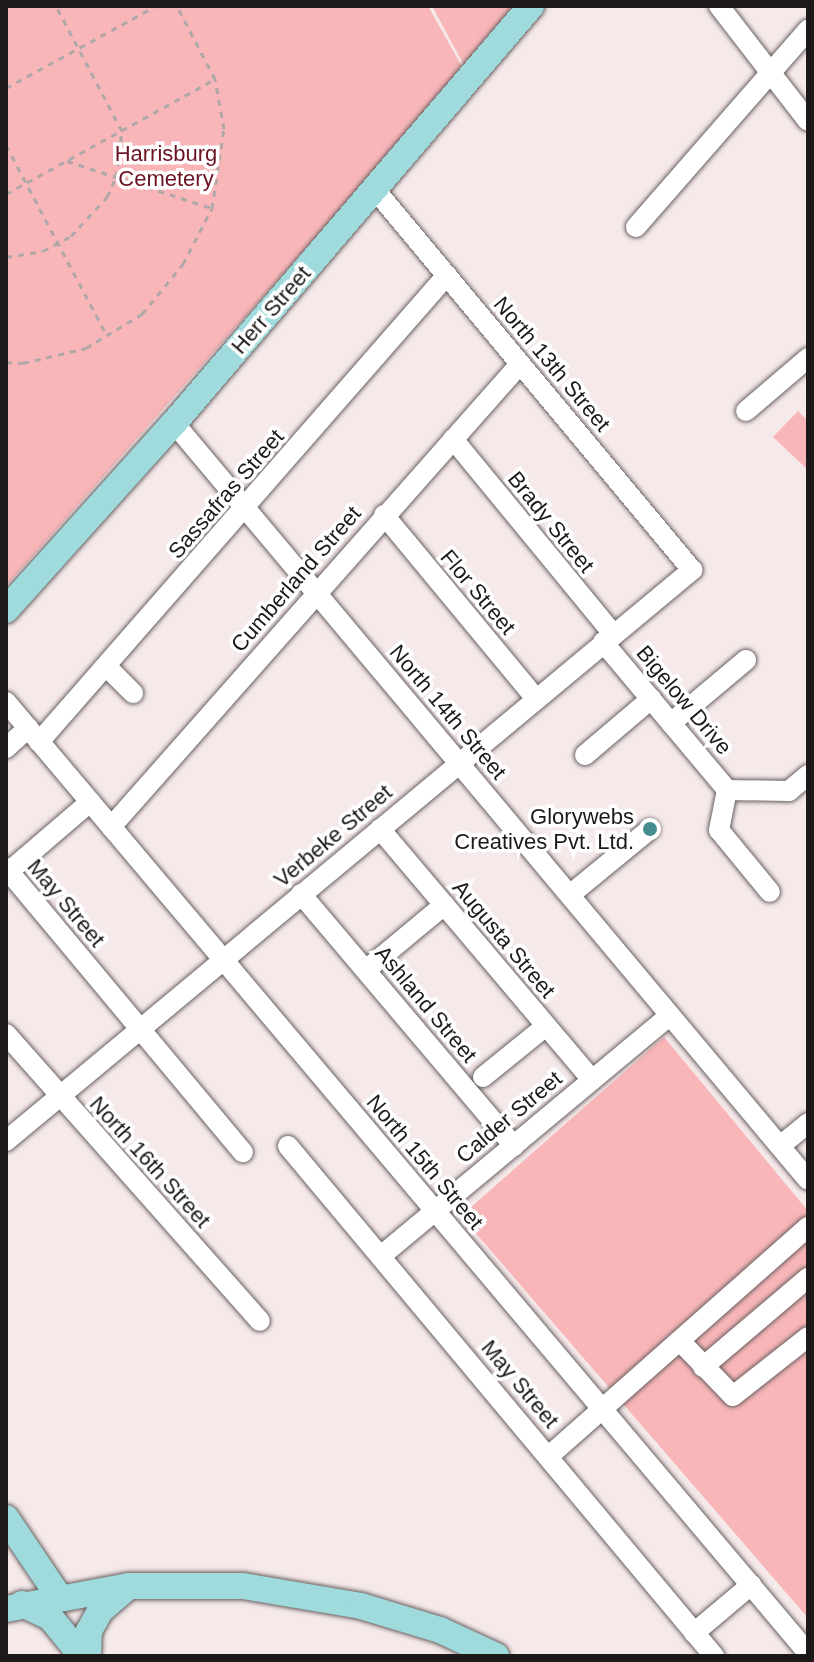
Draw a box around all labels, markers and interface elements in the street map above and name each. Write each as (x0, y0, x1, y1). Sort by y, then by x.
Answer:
park label: Harrisburg Cemetery (115, 140, 217, 192)
street label: Herr Street (226, 261, 316, 359)
street label: North 13th Street (488, 291, 616, 437)
street label: Sassafras Street (163, 424, 289, 564)
street label: Brady Street (502, 466, 600, 578)
street label: Cumberland Street (225, 501, 367, 657)
street label: Flor Street (435, 544, 521, 640)
street label: North 14th Street (384, 639, 512, 785)
street label: Bigelow Drive (631, 640, 737, 760)
street label: Verbeke Street (269, 779, 397, 893)
place label: Glorywebs Creatives Pvt. Ltd. (454, 803, 634, 854)
marker: Glorywebs Creatives Pvt. Ltd. (641, 820, 659, 838)
street label: May Street (22, 854, 110, 952)
street label: Augusta Street (447, 875, 561, 1003)
street label: Ashland Street (370, 940, 482, 1068)
street label: Calder Street (451, 1065, 567, 1169)
street label: North 15th Street (361, 1089, 489, 1235)
street label: North 16th Street (84, 1091, 216, 1233)
street label: May Street (476, 1335, 564, 1433)

